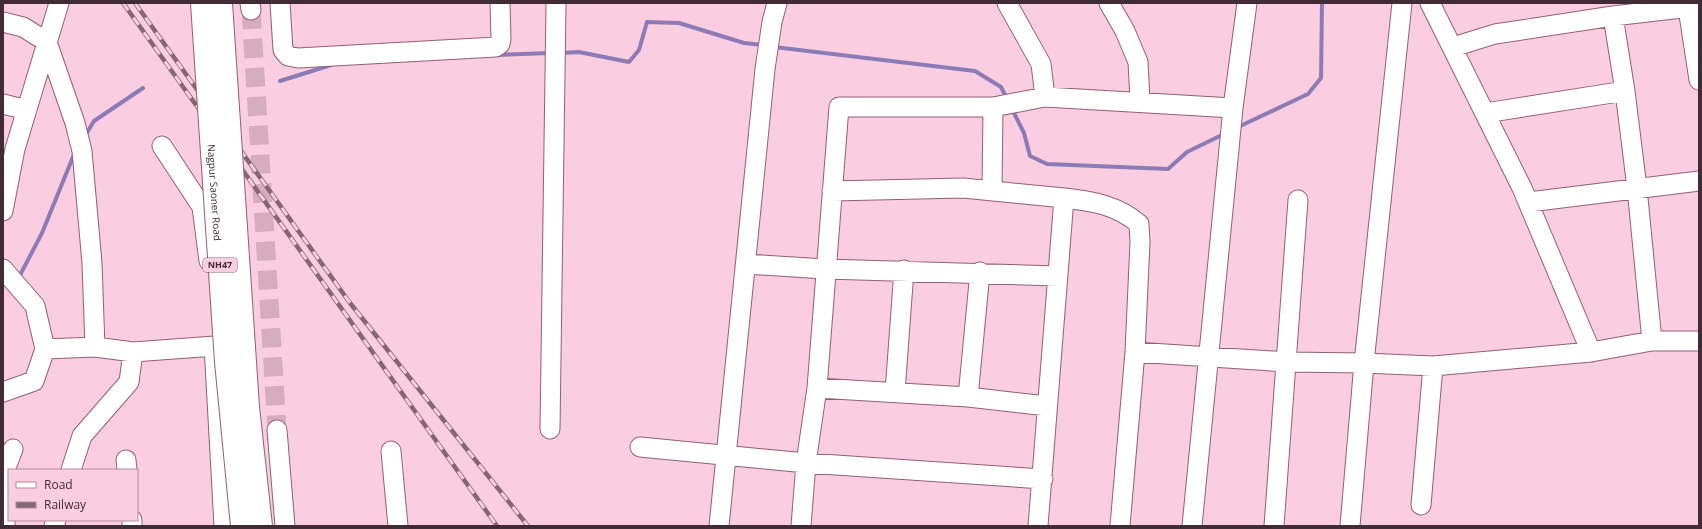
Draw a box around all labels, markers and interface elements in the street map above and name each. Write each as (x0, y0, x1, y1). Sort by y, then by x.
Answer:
street label: Nagpur Saoner Road (204, 144, 225, 241)
road number: NH47 (203, 258, 237, 272)
legend (8, 469, 138, 521)
text: Road (44, 476, 73, 493)
text: Railway (44, 496, 87, 513)

